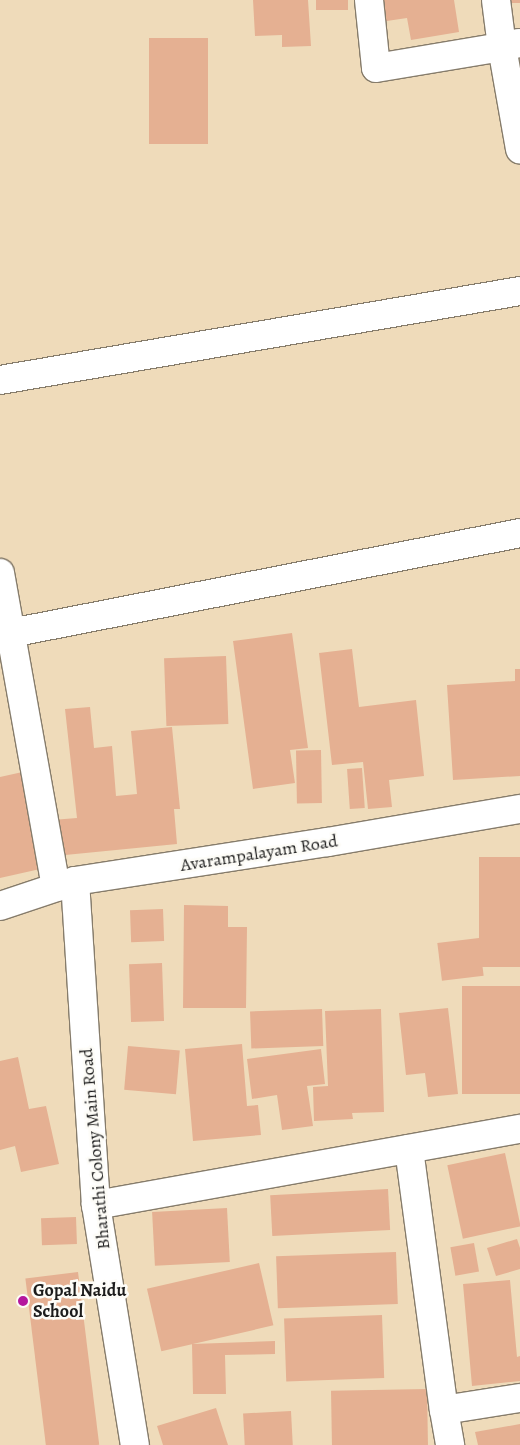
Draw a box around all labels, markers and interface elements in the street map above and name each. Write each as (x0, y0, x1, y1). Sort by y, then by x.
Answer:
street label: Avarampalayam Road (179, 830, 339, 876)
street label: Bharathi Colony Main Road (75, 1048, 115, 1250)
place label: Gopal Naidu School (33, 1280, 126, 1322)
marker: Gopal Naidu School (17, 1295, 29, 1307)

